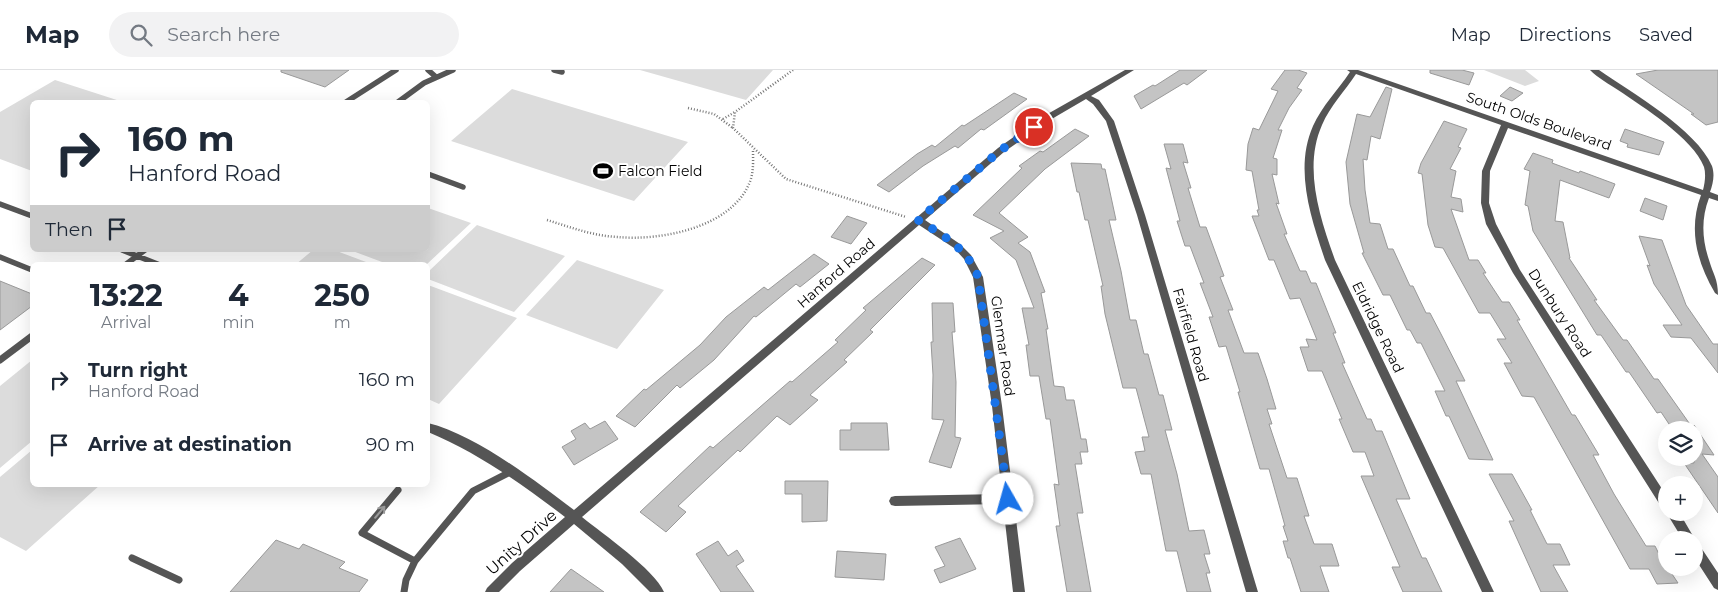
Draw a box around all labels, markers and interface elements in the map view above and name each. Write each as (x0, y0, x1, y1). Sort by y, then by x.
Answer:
search box (109, 12, 459, 57)
text: Map (25, 20, 79, 49)
icon: search (127, 21, 155, 49)
text: Search here (167, 23, 280, 46)
text: Map (1451, 24, 1491, 46)
text: Directions (1519, 24, 1611, 46)
text: Saved (1639, 24, 1693, 46)
street label: South Olds Boulevard (1464, 88, 1614, 154)
pin (1013, 106, 1055, 148)
icon: arrive (1020, 113, 1048, 141)
text: 160 m (128, 117, 234, 160)
icon: right (45, 120, 110, 185)
text: Hanford Road (128, 160, 282, 187)
sports icon: Falcon Field (592, 160, 614, 182)
place label: Falcon Field (618, 162, 703, 180)
icon: arrive (103, 215, 131, 243)
text: Then (45, 218, 93, 241)
street label: Hanford Road (793, 234, 879, 312)
street label: Dunbury Road (1524, 265, 1596, 361)
text: 13:22 (90, 277, 163, 314)
text: 4 (228, 277, 249, 314)
text: 250 (314, 277, 370, 314)
street label: Eldridge Road (1348, 278, 1408, 376)
street label: Fairfield Road (1169, 286, 1213, 384)
street label: Glenmar Road (987, 294, 1019, 398)
text: Arrival (101, 313, 151, 332)
text: min (222, 313, 254, 332)
text: m (334, 313, 351, 332)
text: Turn right (88, 359, 188, 382)
icon: right (45, 366, 73, 394)
text: 160 m (359, 368, 415, 391)
text: Hanford Road (88, 382, 200, 401)
map controls (1658, 421, 1703, 576)
button: layers (1658, 421, 1703, 466)
icon: arrive (45, 431, 73, 459)
text: Arrive at destination (88, 433, 292, 456)
text: 90 m (366, 433, 415, 456)
position arrow (981, 472, 1033, 524)
button: + (1658, 476, 1703, 521)
one-way arrow (375, 506, 386, 519)
street label: Unity Drive (482, 506, 561, 579)
button: − (1658, 531, 1703, 576)

